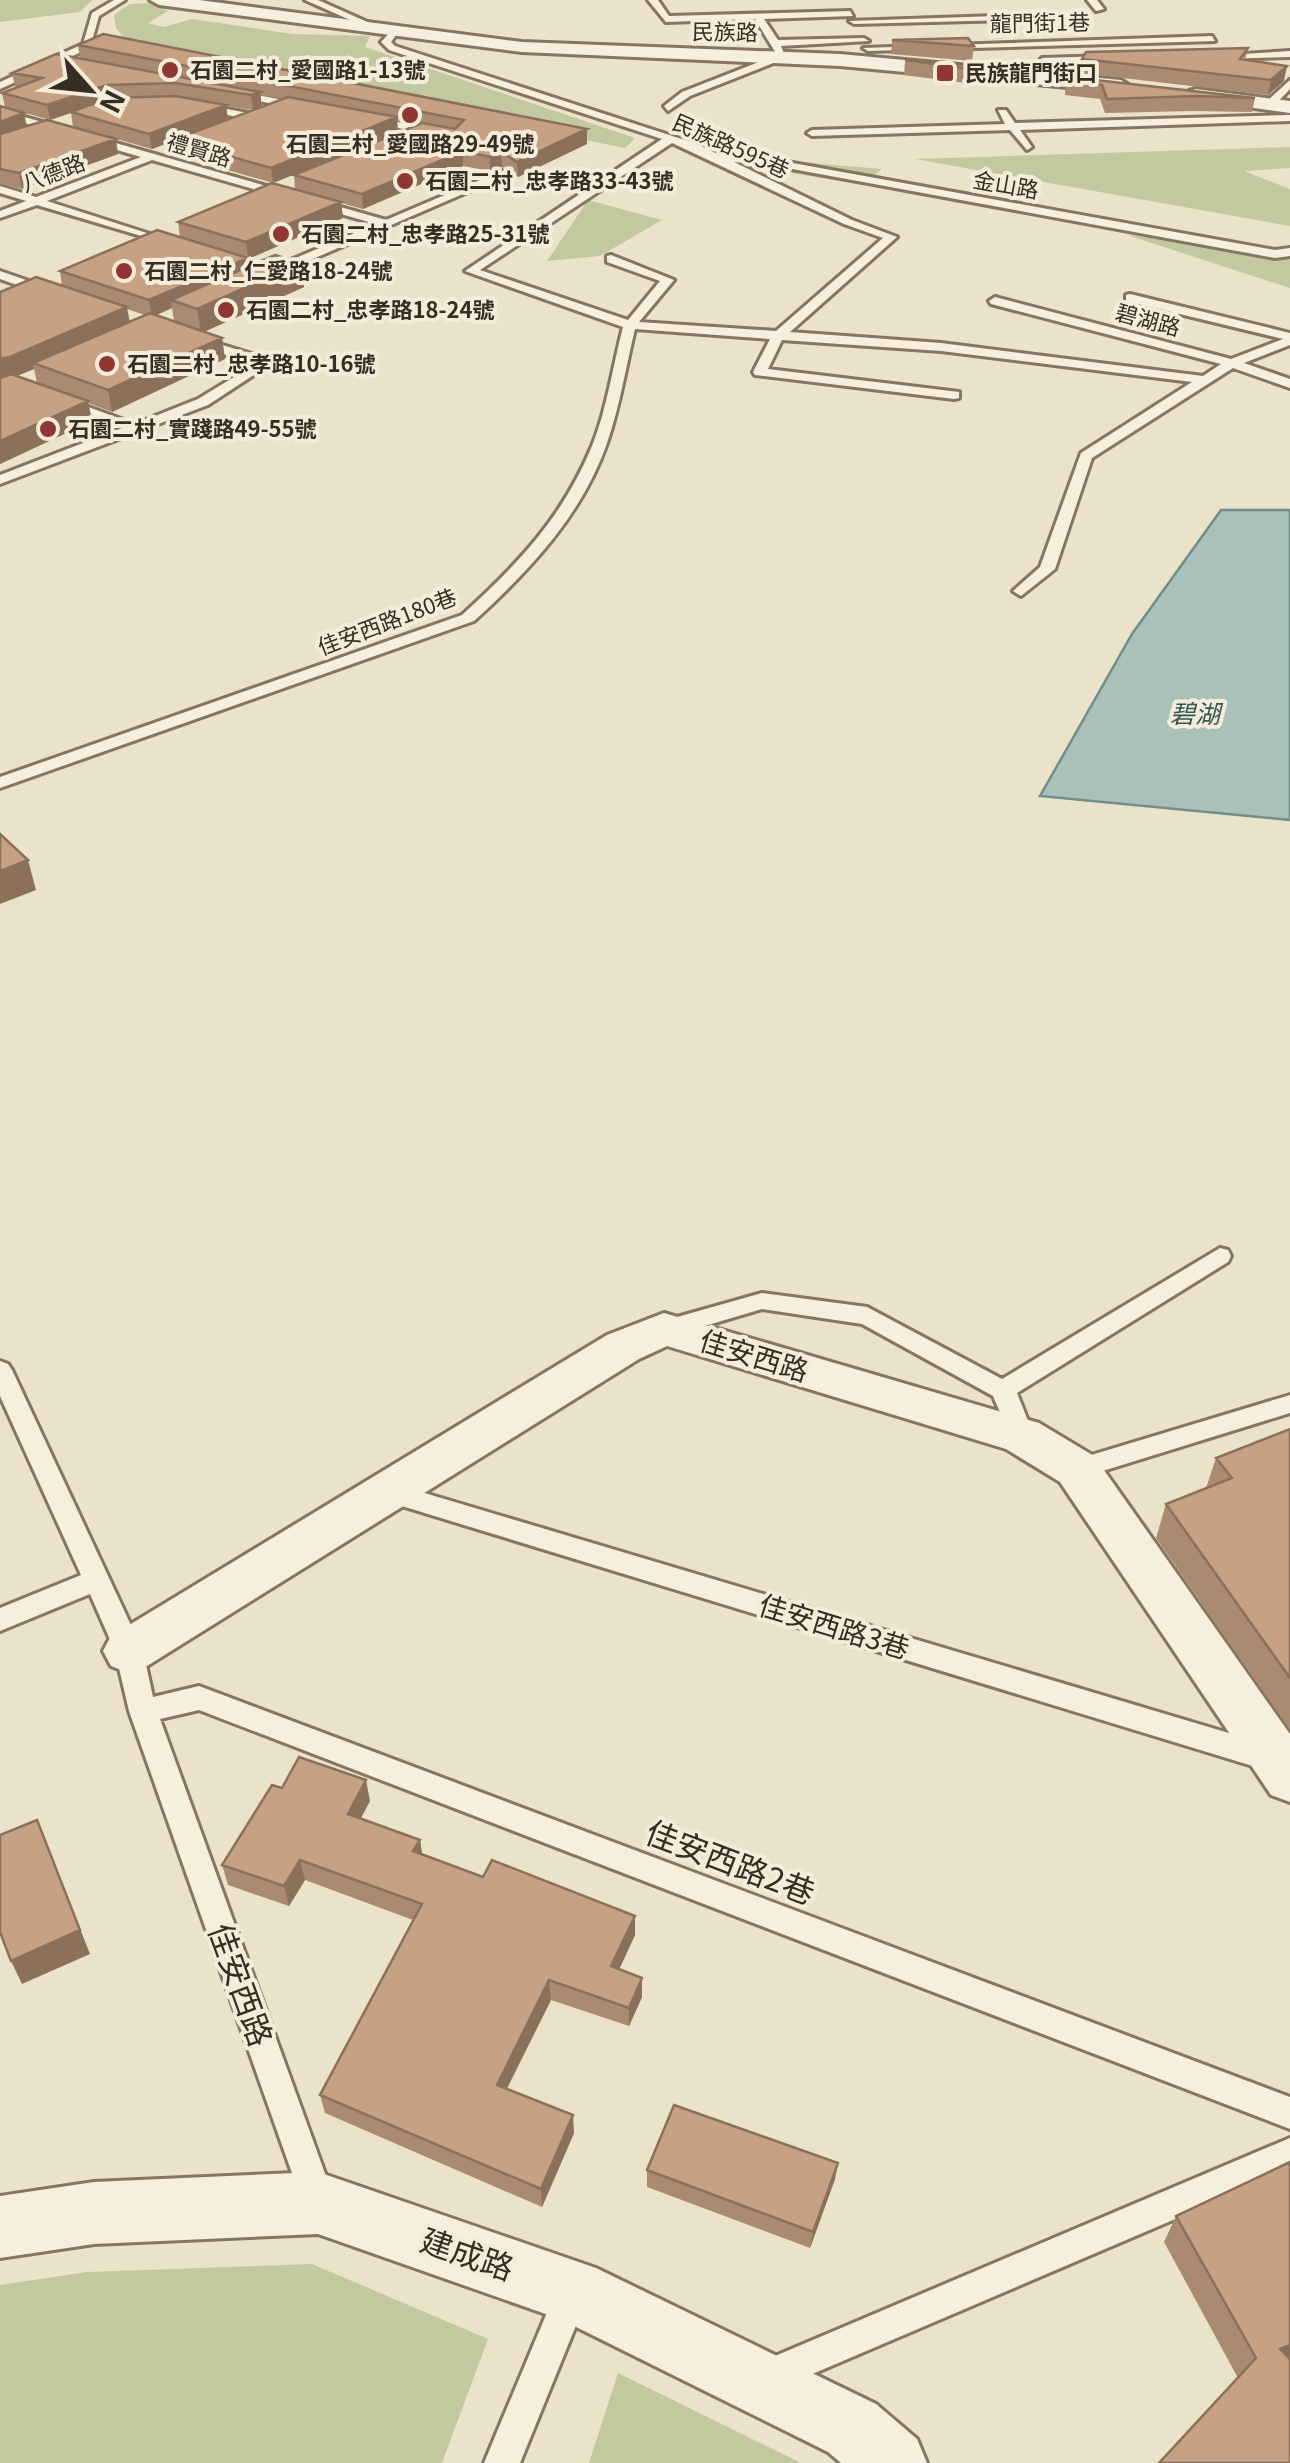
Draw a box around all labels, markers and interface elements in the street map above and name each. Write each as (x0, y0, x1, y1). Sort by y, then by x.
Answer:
street label: 龍門街1巷 (990, 4, 1090, 38)
street label: 民族路 (692, 13, 758, 47)
north arrow (40, 40, 140, 140)
place label: 石園二村_愛國路1-13號 (190, 52, 426, 84)
place label: 民族龍門街口 (965, 55, 1097, 87)
marker: 石園二村_愛國路1-13號 (159, 59, 181, 81)
marker: 民族龍門街口 (934, 62, 956, 84)
text: N (91, 84, 137, 121)
marker: 石園二村_愛國路29-49號 (399, 104, 421, 126)
street label: 民族路595巷 (668, 104, 795, 184)
street label: 禮賢路 (163, 124, 236, 173)
place label: 石園二村_愛國路29-49號 (286, 126, 534, 158)
street label: 八德路 (16, 144, 89, 198)
street label: 金山路 (971, 162, 1042, 205)
place label: 石園二村_忠孝路33-43號 (425, 163, 674, 195)
marker: 石園二村_忠孝路33-43號 (394, 170, 416, 192)
place label: 石園二村_忠孝路25-31號 (301, 216, 550, 248)
marker: 石園二村_忠孝路25-31號 (270, 223, 292, 245)
place label: 石園二村_仁愛路18-24號 (144, 253, 393, 285)
marker: 石園二村_仁愛路18-24號 (113, 260, 135, 282)
place label: 石園二村_忠孝路18-24號 (246, 292, 495, 324)
street label: 碧湖路 (1112, 294, 1185, 342)
marker: 石園二村_忠孝路18-24號 (215, 299, 237, 321)
place label: 石園二村_忠孝路10-16號 (127, 346, 376, 378)
marker: 石園二村_忠孝路10-16號 (96, 353, 118, 375)
place label: 石園二村_實踐路49-55號 (68, 411, 317, 443)
marker: 石園二村_實踐路49-55號 (37, 418, 59, 440)
street label: 佳安西路180巷 (312, 579, 460, 661)
water label: 碧湖 (1170, 694, 1224, 730)
street label: 佳安西路 (695, 1319, 814, 1390)
street label: 佳安西路3巷 (754, 1583, 915, 1667)
street label: 佳安西路2巷 (640, 1807, 822, 1914)
street label: 佳安西路 (199, 1916, 286, 2052)
street label: 建成路 (415, 2215, 521, 2290)

